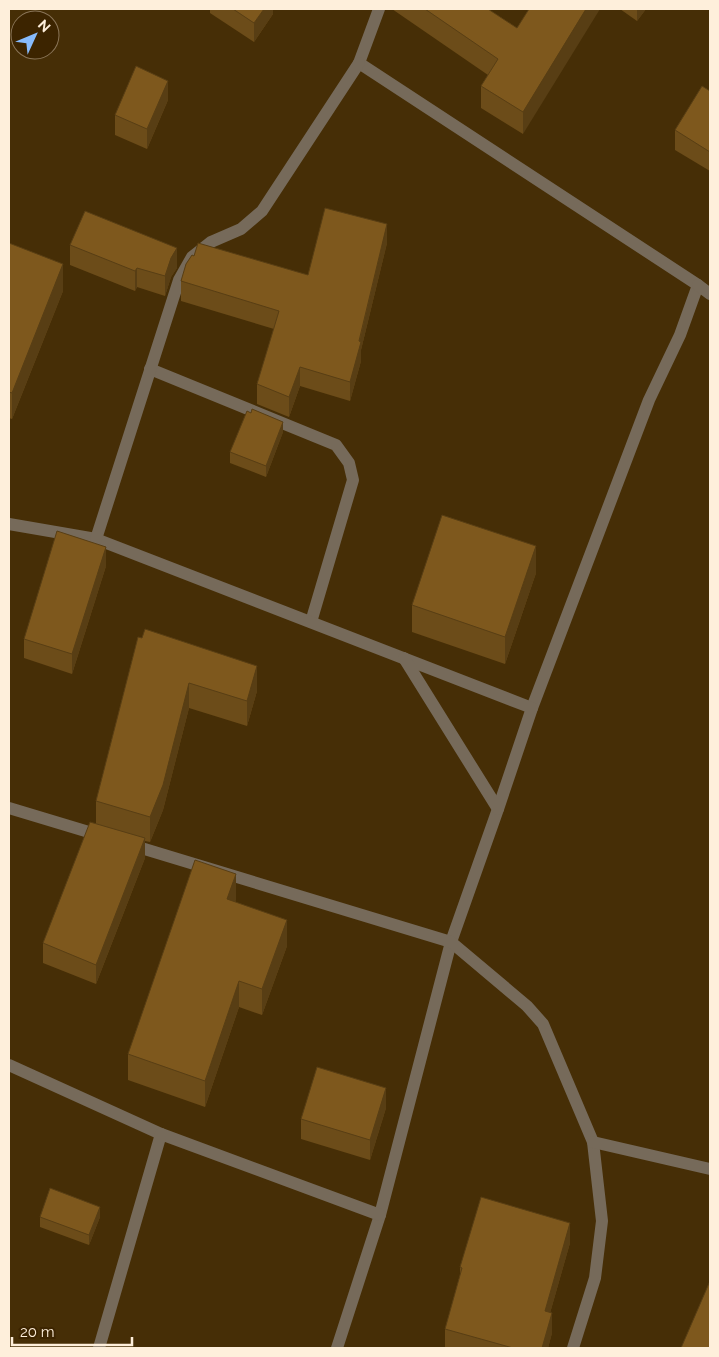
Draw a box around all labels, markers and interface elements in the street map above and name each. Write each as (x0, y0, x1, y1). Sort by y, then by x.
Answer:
north arrow (10, 10, 60, 60)
text: N (35, 17, 54, 35)
scale bar (12, 1314, 132, 1346)
text: 20 m (20, 1323, 55, 1341)

